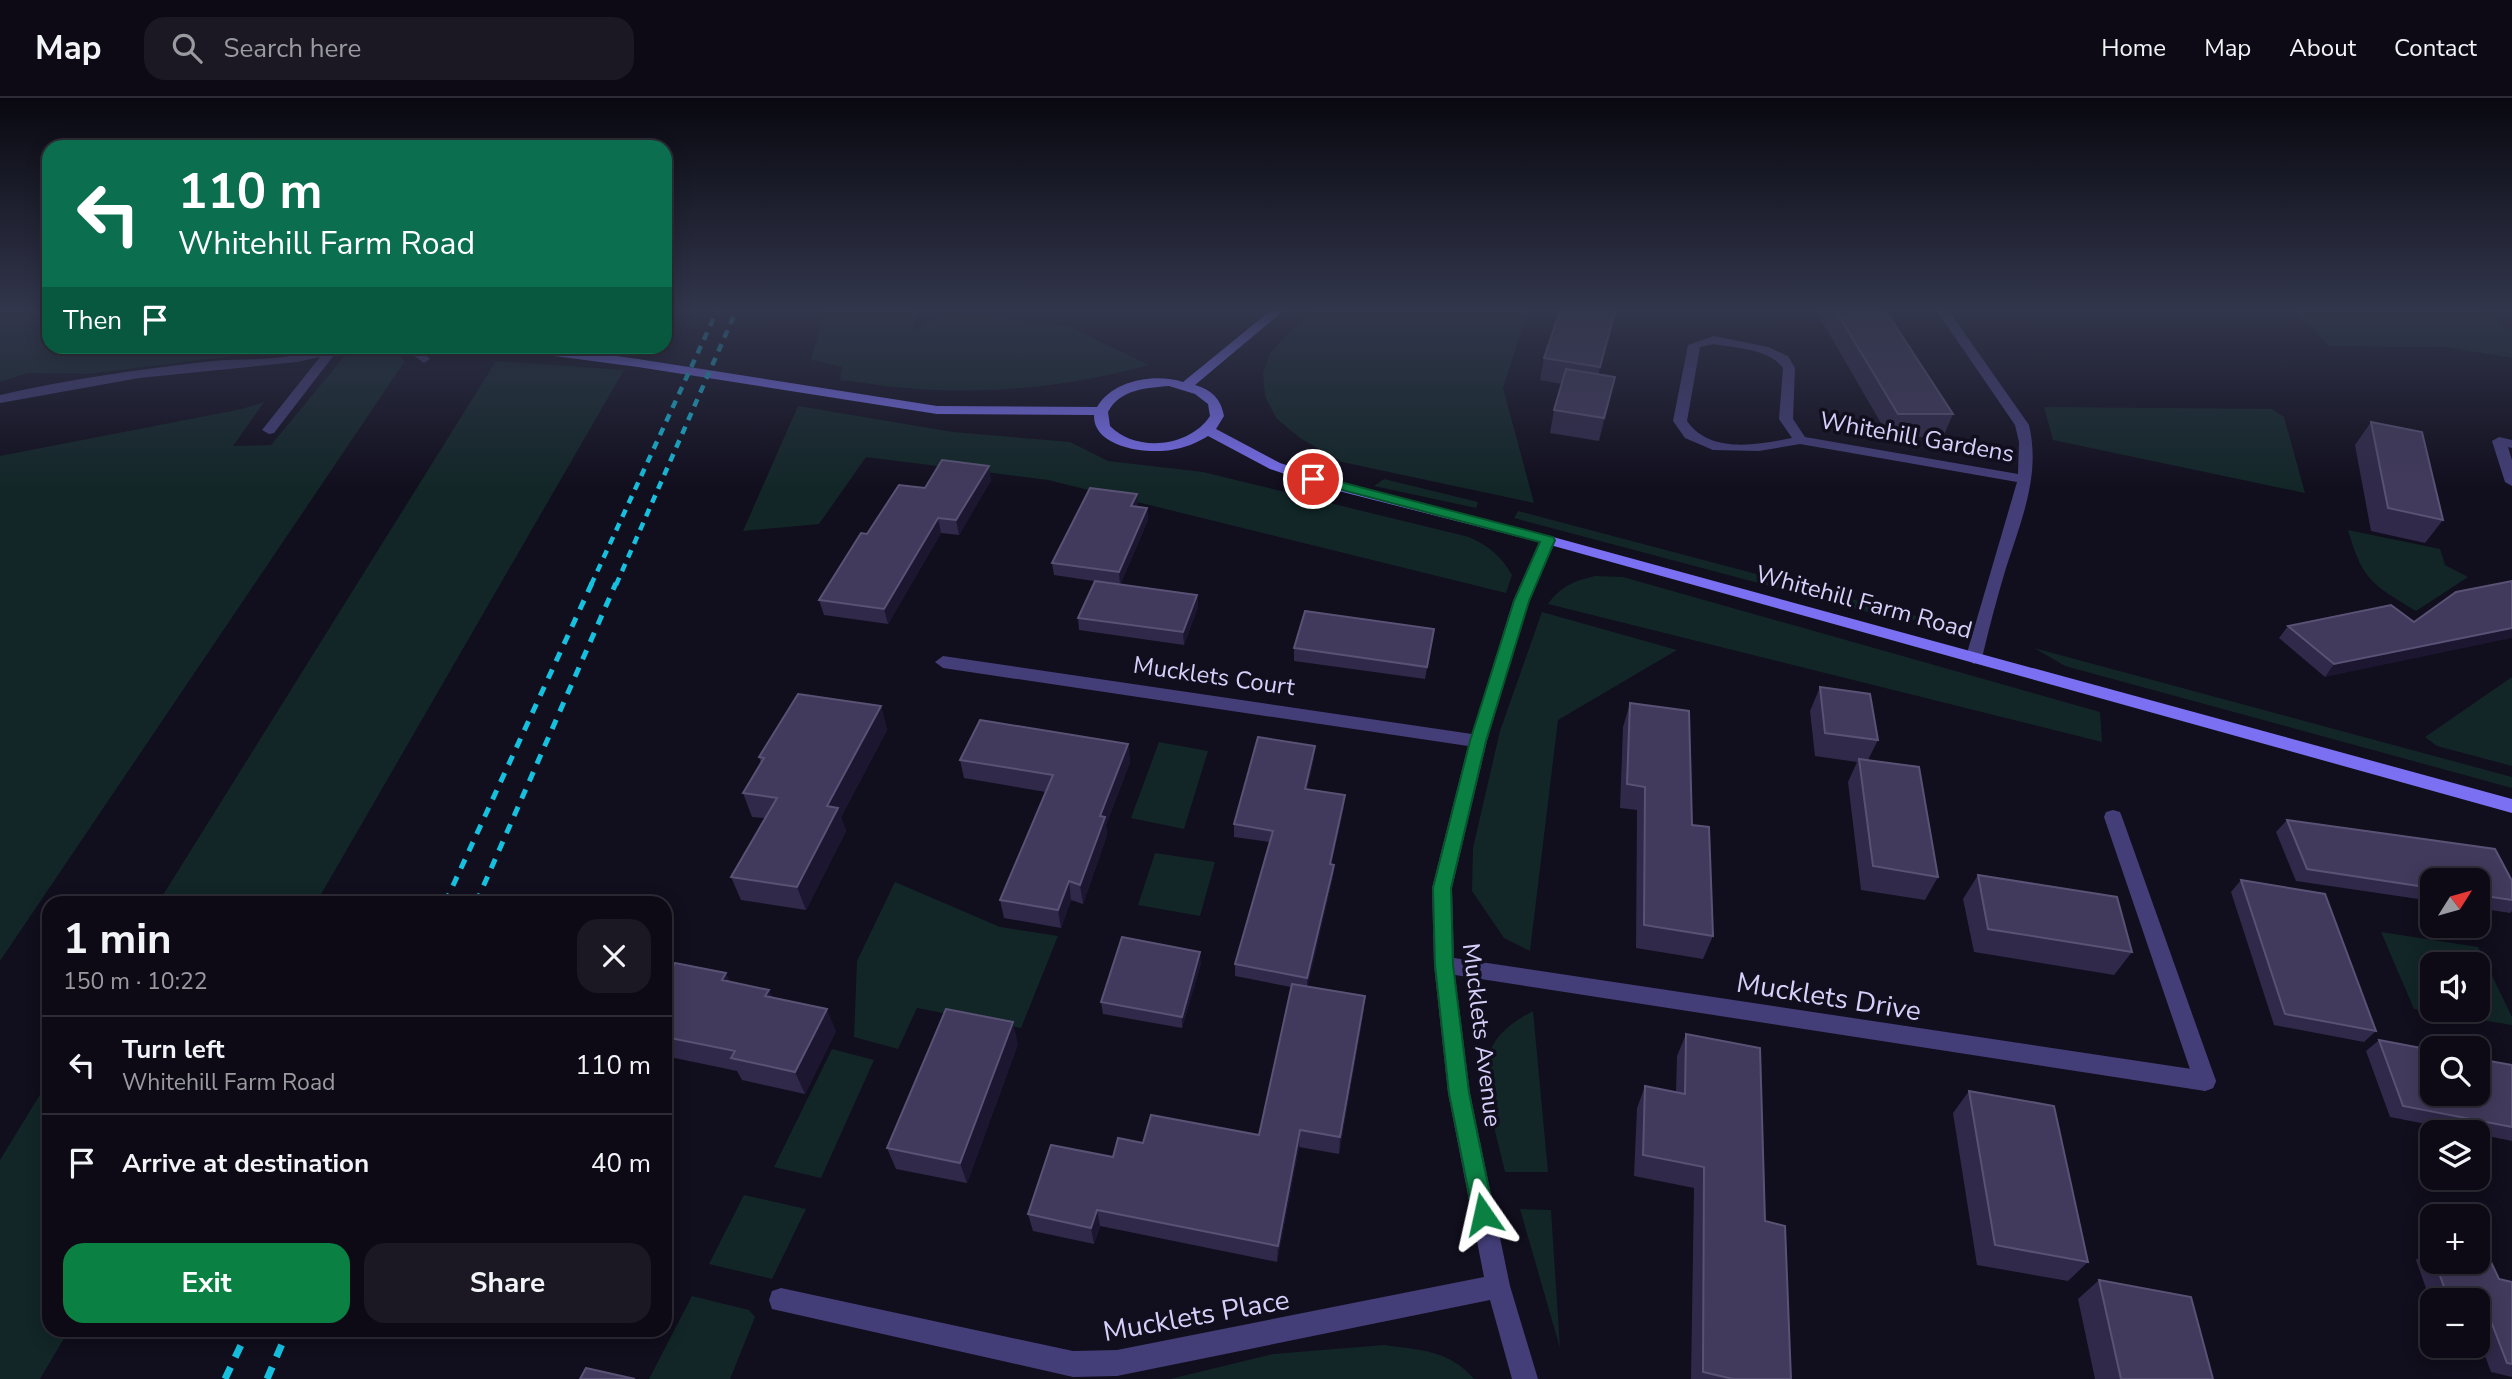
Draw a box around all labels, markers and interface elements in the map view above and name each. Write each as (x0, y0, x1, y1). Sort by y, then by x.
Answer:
search box (144, 17, 634, 80)
text: Map (35, 26, 102, 71)
icon: search (168, 29, 206, 67)
text: Search here (224, 31, 361, 66)
text: Home (2101, 32, 2166, 64)
text: Map (2204, 32, 2251, 64)
text: About (2289, 32, 2356, 64)
text: Contact (2394, 32, 2477, 64)
text: 110 m (178, 158, 322, 225)
icon: left (63, 168, 154, 259)
text: Whitehill Farm Road (178, 222, 475, 265)
icon: arrive (136, 301, 174, 339)
text: Then (63, 303, 122, 338)
street label: Whitehill Gardens (1817, 404, 2017, 470)
pin (1283, 449, 1343, 509)
icon: arrive (1294, 460, 1332, 498)
street label: Whitehill Farm Road (1752, 558, 1976, 646)
street label: Mucklets Court (1131, 649, 1297, 703)
north arrow (2420, 868, 2490, 938)
map controls (2420, 868, 2490, 1358)
text: 1 min (63, 911, 172, 968)
button: close (577, 919, 651, 993)
street label: Mucklets Avenue (1455, 941, 1509, 1129)
button: sound (2420, 952, 2490, 1022)
street label: Mucklets Drive (1734, 964, 1924, 1030)
text: 150 m · 10:22 (63, 966, 208, 997)
text: Turn left (122, 1032, 225, 1067)
button: search (2420, 1036, 2490, 1106)
icon: left (63, 1046, 101, 1084)
text: 110 m (575, 1048, 651, 1083)
text: Whitehill Farm Road (122, 1067, 336, 1098)
button: layers (2420, 1120, 2490, 1190)
icon: arrive (63, 1144, 101, 1182)
text: Arrive at destination (122, 1146, 369, 1181)
text: 40 m (591, 1146, 651, 1181)
position arrow (1446, 1177, 1520, 1251)
button: + (2420, 1204, 2490, 1274)
button: Exit (63, 1243, 350, 1323)
button: Share (364, 1243, 651, 1323)
street label: Mucklets Place (1100, 1281, 1292, 1351)
button: − (2420, 1288, 2490, 1358)

